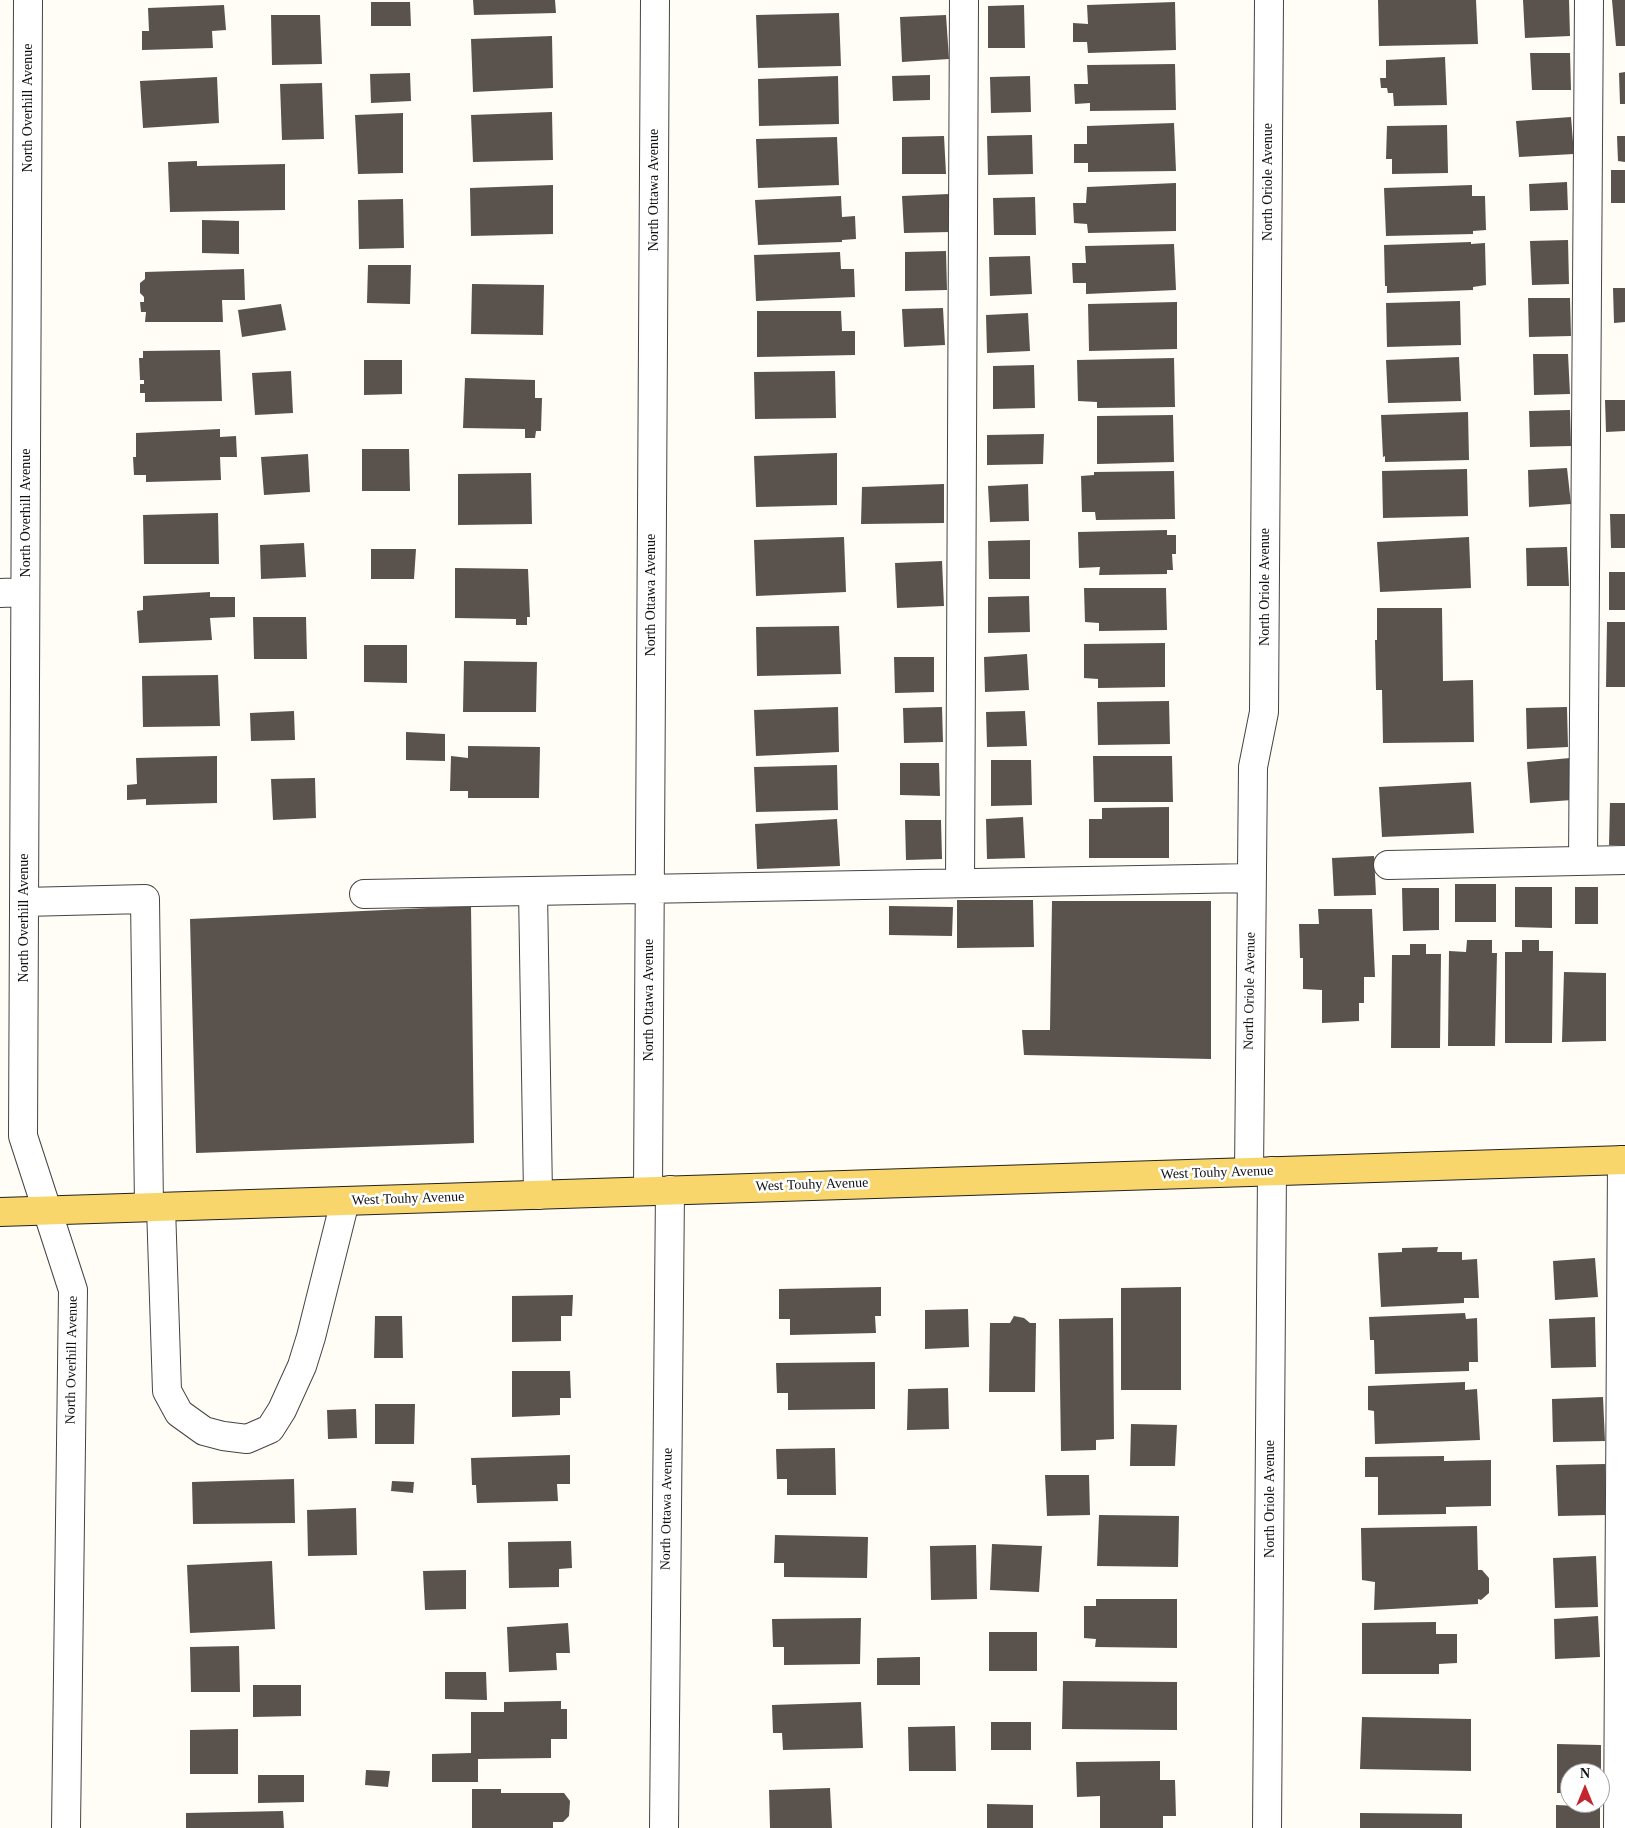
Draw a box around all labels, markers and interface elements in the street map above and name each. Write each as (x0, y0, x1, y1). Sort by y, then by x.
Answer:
street label: North Overhill Avenue (20, 44, 36, 172)
street label: North Oriole Avenue (1260, 123, 1276, 241)
street label: North Ottawa Avenue (646, 129, 662, 251)
street label: North Overhill Avenue (18, 449, 34, 577)
street label: North Oriole Avenue (1257, 528, 1273, 646)
street label: North Ottawa Avenue (643, 534, 659, 656)
street label: North Overhill Avenue (16, 854, 32, 982)
street label: North Oriole Avenue (1241, 932, 1259, 1050)
street label: North Ottawa Avenue (641, 939, 657, 1061)
street label: West Touhy Avenue (1160, 1163, 1274, 1183)
street label: West Touhy Avenue (755, 1175, 869, 1195)
street label: West Touhy Avenue (351, 1189, 465, 1209)
street label: North Overhill Avenue (62, 1295, 82, 1425)
street label: North Oriole Avenue (1262, 1440, 1278, 1558)
street label: North Ottawa Avenue (658, 1448, 676, 1570)
north arrow (1560, 1763, 1610, 1813)
text: N (1580, 1766, 1590, 1781)

